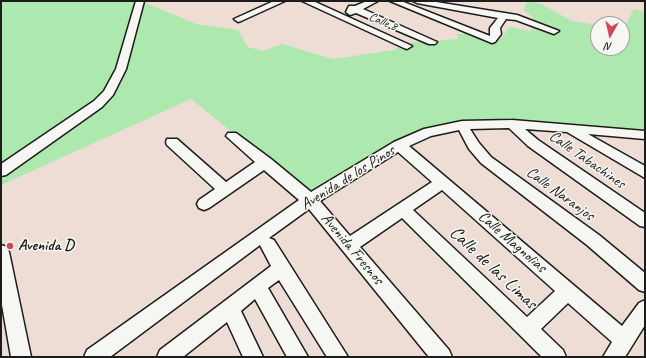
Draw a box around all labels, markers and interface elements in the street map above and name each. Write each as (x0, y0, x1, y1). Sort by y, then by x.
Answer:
street label: Calle 8 (366, 9, 400, 35)
north arrow (590, 16, 630, 56)
text: N (604, 39, 613, 54)
street label: Calle Tabachines (545, 127, 629, 193)
street label: Avenida de los Pinos (297, 141, 399, 215)
street label: Calle Naranjos (522, 163, 598, 225)
street label: Calle Magnolias (474, 207, 550, 277)
street label: Avenida Fresnos (317, 209, 387, 289)
street label: Calle de las Limas (444, 222, 542, 314)
place label: Avenida D (18, 236, 74, 256)
marker: Avenida D (5, 241, 15, 251)

